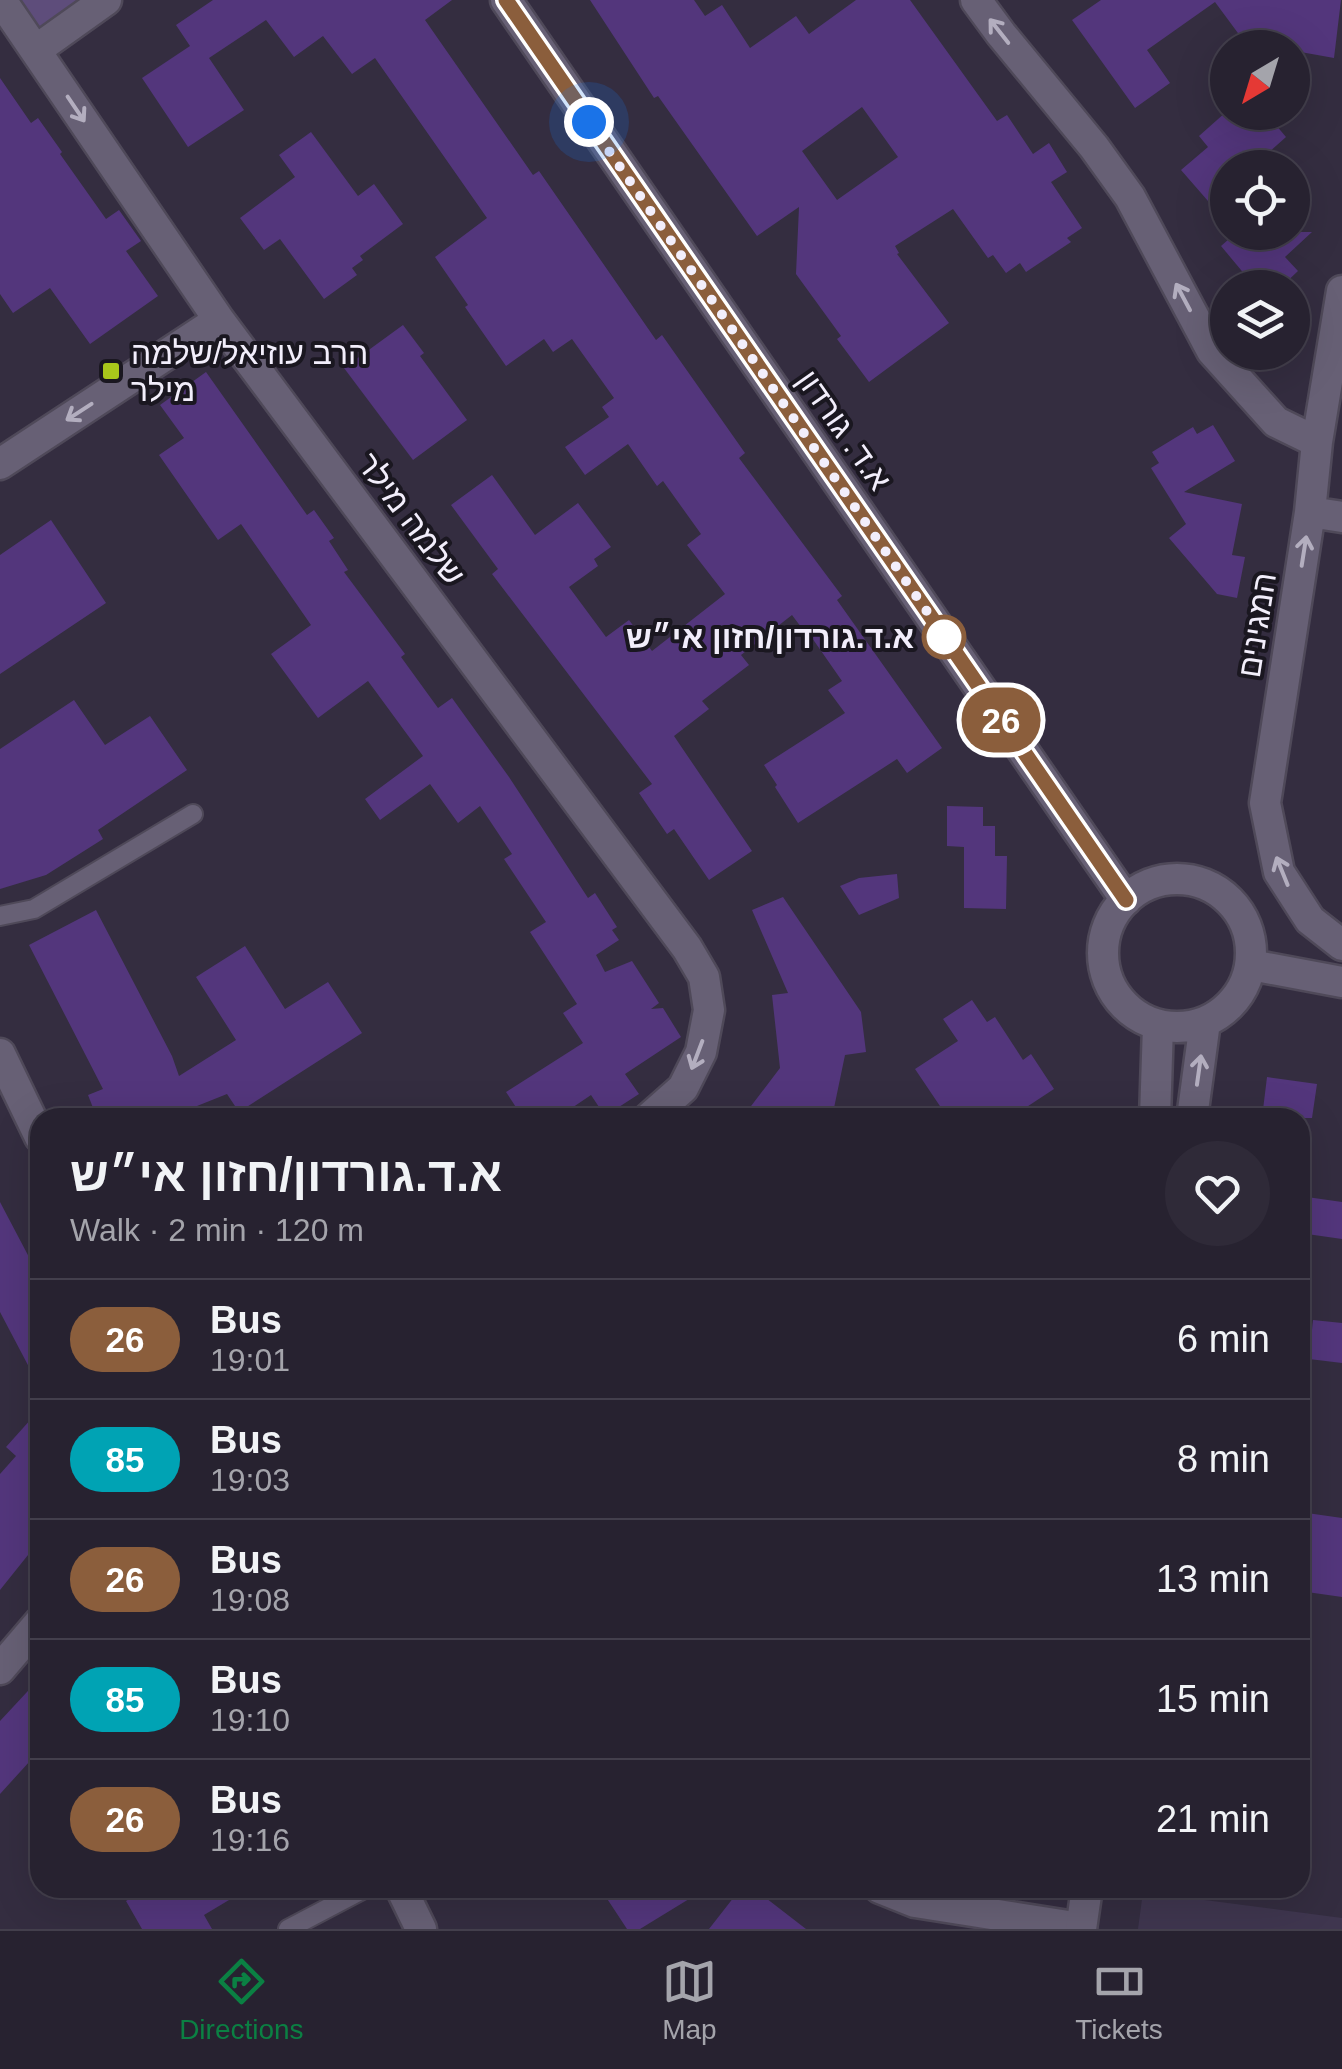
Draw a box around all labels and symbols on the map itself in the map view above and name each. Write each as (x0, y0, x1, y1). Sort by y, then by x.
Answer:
one-way arrow (988, 18, 1009, 45)
north arrow (1210, 30, 1310, 130)
one-way arrow (65, 95, 86, 123)
your location (564, 97, 614, 147)
one-way arrow (1173, 282, 1193, 312)
place label: הרב עוזיאל/שלמה מילר (131, 335, 368, 408)
marker: הרב עוזיאל/שלמה מילר (100, 360, 122, 382)
street label: א.ד. גורדון (790, 363, 898, 497)
one-way arrow (66, 401, 94, 422)
street label: שלמה מילר (350, 446, 472, 592)
one-way arrow (1295, 536, 1314, 568)
street label: המגינים (1231, 570, 1283, 680)
marker: א.ד.גורדון/חזון אי״ש (923, 616, 965, 658)
place label: א.ד.גורדון/חזון אי״ש (626, 619, 914, 655)
line badge: 26 (956, 688, 1046, 752)
one-way arrow (1271, 856, 1289, 887)
one-way arrow (687, 1039, 705, 1070)
one-way arrow (1190, 1054, 1209, 1087)

